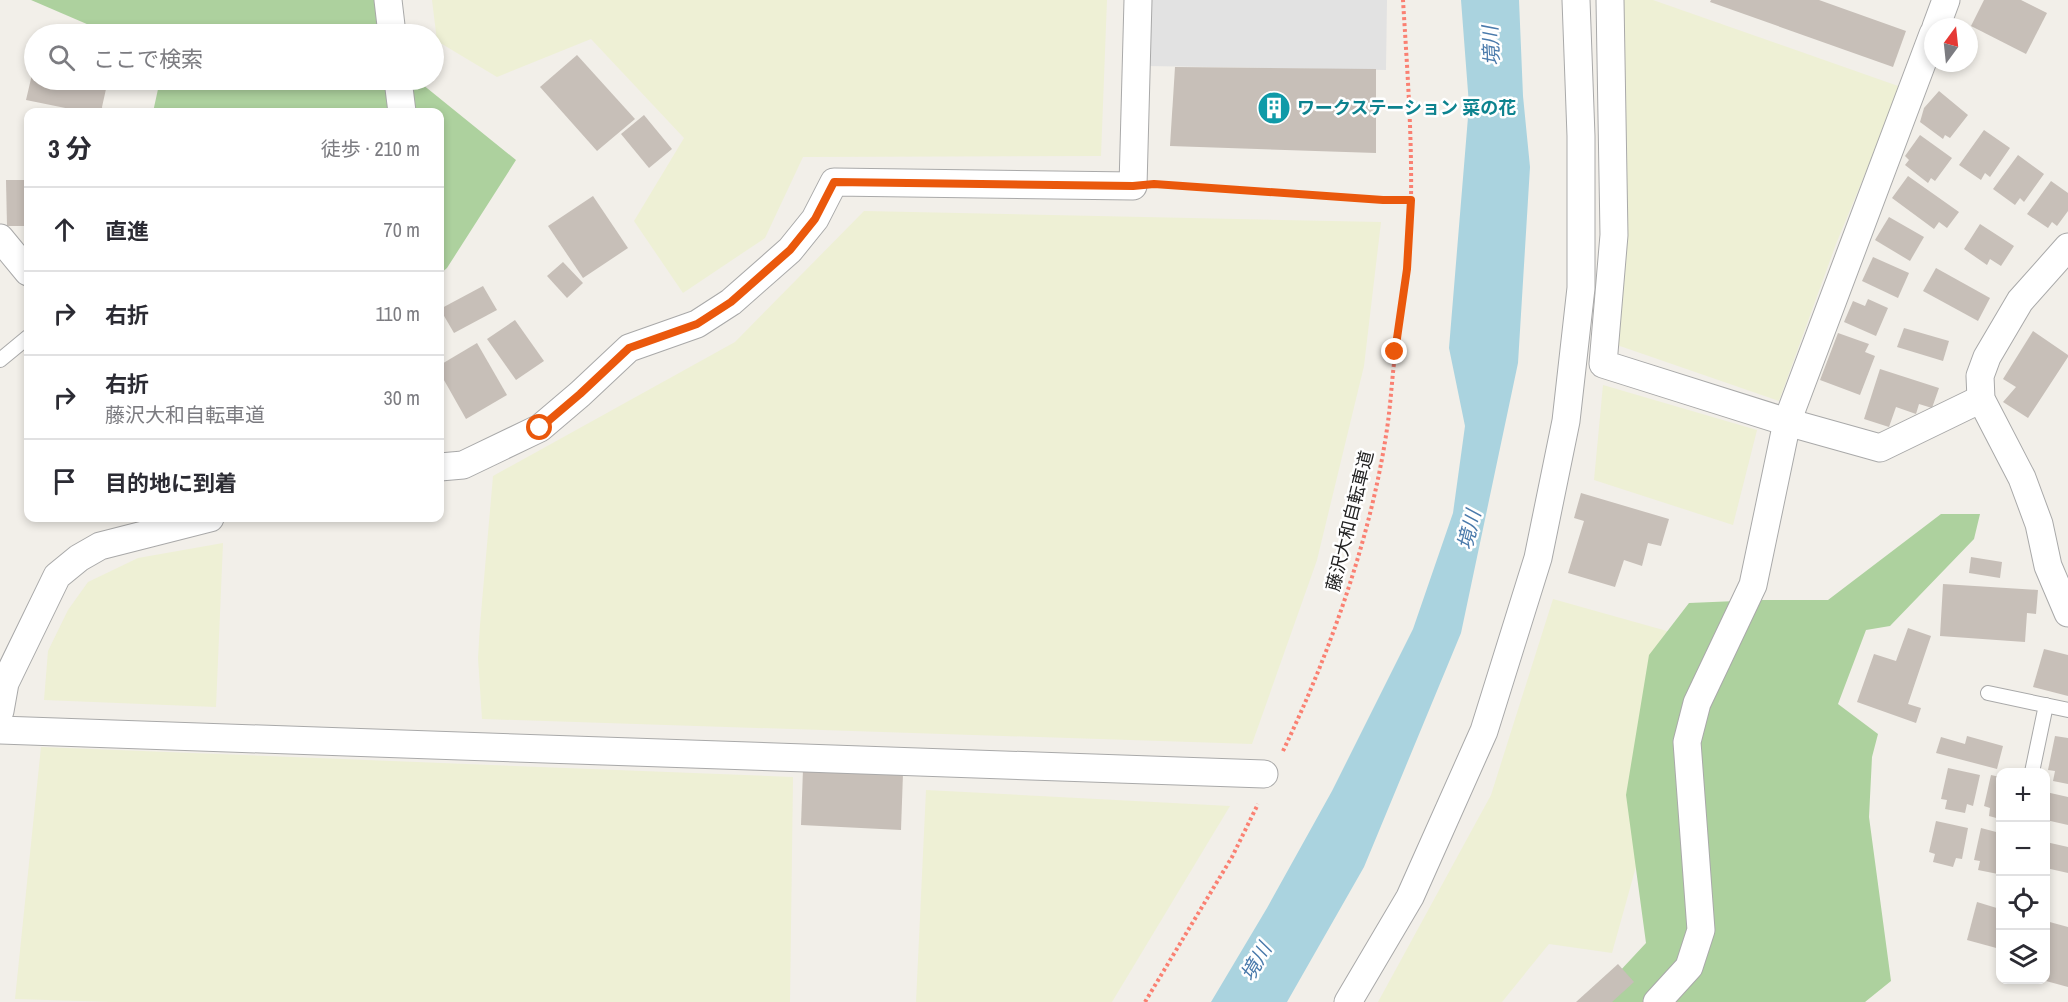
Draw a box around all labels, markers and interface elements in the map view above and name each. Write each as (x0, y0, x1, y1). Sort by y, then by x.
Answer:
north arrow (1924, 18, 1978, 72)
water label: 境川 (1476, 23, 1505, 67)
search box (24, 24, 444, 90)
icon: search (45, 41, 78, 74)
text: ここで検索 (93, 44, 203, 74)
building icon: ワークステーション 菜の花 (1256, 90, 1292, 126)
place label: ワークステーション 菜の花 (1297, 95, 1516, 120)
text: 3 分 (48, 131, 92, 166)
text: 徒歩 · 210 m (321, 135, 420, 162)
icon: ahead (48, 213, 81, 246)
text: 直進 (105, 216, 149, 246)
text: 70 m (384, 216, 420, 243)
icon: right (48, 297, 81, 330)
text: 右折 (105, 300, 149, 330)
text: 110 m (376, 300, 420, 327)
route end (1381, 338, 1407, 364)
text: 右折 (105, 369, 149, 399)
icon: right (48, 381, 81, 414)
text: 30 m (384, 384, 420, 411)
text: 藤沢大和自転車道 (105, 401, 265, 428)
route start (526, 414, 552, 440)
street label: 藤沢大和自転車道 (1320, 448, 1379, 594)
icon: arrive (48, 465, 81, 498)
text: 目的地に到着 (105, 468, 237, 498)
water label: 境川 (1451, 505, 1487, 553)
map controls (1996, 768, 2050, 984)
button: + (1996, 768, 2050, 822)
button: − (1996, 822, 2050, 876)
button: locate (1996, 876, 2050, 930)
button: layers (1996, 930, 2050, 984)
water label: 境川 (1234, 936, 1278, 986)

